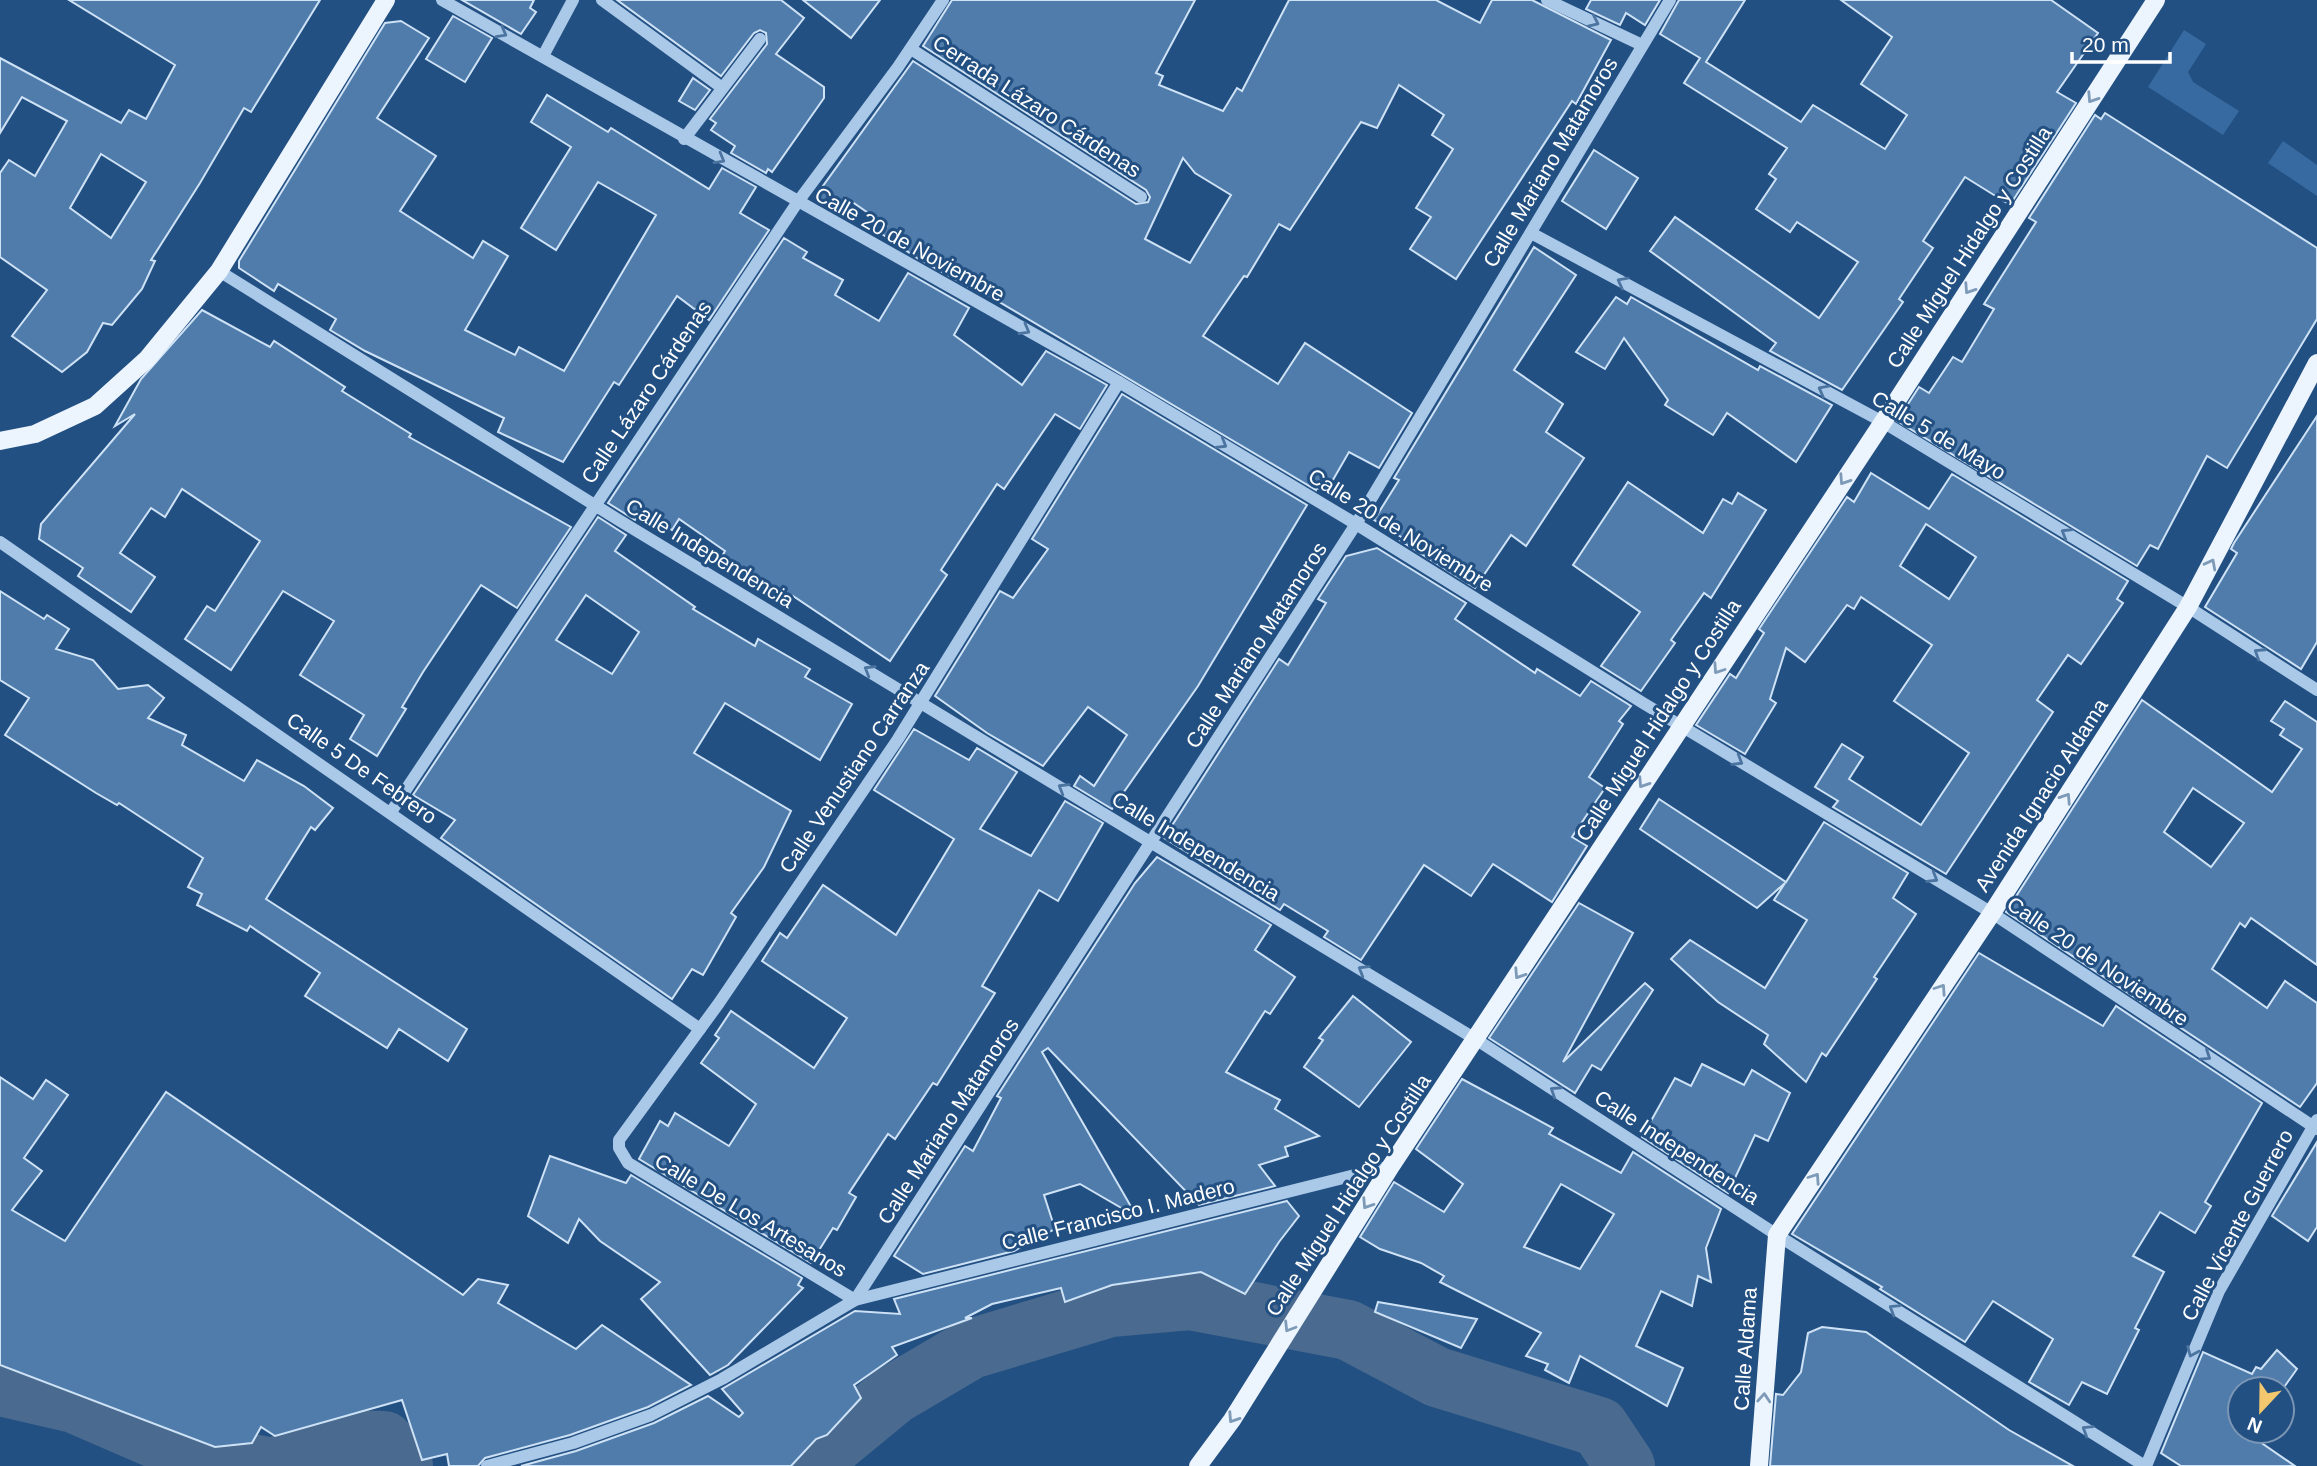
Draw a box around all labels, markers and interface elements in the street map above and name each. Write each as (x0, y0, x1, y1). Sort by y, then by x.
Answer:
one-way arrow (1587, 14, 1599, 28)
scale bar (2072, 21, 2170, 65)
one-way arrow (495, 25, 507, 38)
street label: Cerrada Lázaro Cárdenas (929, 30, 1145, 182)
text: 20 m (2082, 33, 2129, 56)
street label: Calle Mariano Matamoros (1478, 53, 1622, 271)
one-way arrow (2087, 90, 2100, 103)
street label: Calle Miguel Hidalgo y Costilla (1882, 122, 2056, 372)
one-way arrow (713, 151, 725, 164)
street label: Calle 20 de Noviembre (811, 182, 1009, 306)
one-way arrow (1617, 277, 1630, 290)
one-way arrow (1964, 281, 1977, 294)
street label: Calle Lázaro Cárdenas (576, 297, 716, 487)
one-way arrow (1018, 322, 1031, 335)
one-way arrow (1817, 385, 1830, 398)
street label: Calle 5 de Mayo (1868, 386, 2010, 484)
one-way arrow (1215, 436, 1228, 449)
street label: Calle 20 de Noviembre (1304, 464, 1498, 596)
one-way arrow (1839, 472, 1852, 485)
street label: Calle Independencia (622, 494, 798, 612)
one-way arrow (2061, 529, 2074, 542)
street label: Calle Mariano Matamoros (1181, 538, 1331, 752)
one-way arrow (2203, 558, 2217, 571)
street label: Calle Miguel Hidalgo y Costilla (1571, 595, 1745, 845)
one-way arrow (2254, 649, 2267, 662)
street label: Calle Venustiano Carranza (775, 657, 934, 877)
one-way arrow (1714, 661, 1726, 674)
one-way arrow (863, 666, 876, 679)
street label: Avenida Ignacio Aldama (1970, 694, 2112, 896)
street label: Calle 5 De Febrero (283, 708, 441, 828)
one-way arrow (1731, 752, 1744, 765)
one-way arrow (1639, 775, 1652, 788)
one-way arrow (1058, 783, 1071, 796)
street label: Calle Independencia (1108, 787, 1284, 905)
one-way arrow (2057, 793, 2070, 806)
one-way arrow (1926, 870, 1939, 883)
street label: Calle 20 de Noviembre (2003, 892, 2193, 1030)
one-way arrow (1357, 965, 1370, 978)
one-way arrow (1515, 966, 1528, 979)
one-way arrow (1933, 984, 1945, 997)
street label: Calle Mariano Matamoros (873, 1014, 1023, 1228)
one-way arrow (2198, 1047, 2211, 1060)
street label: Calle Miguel Hidalgo y Costilla (1261, 1070, 1435, 1320)
street label: Calle Independencia (1590, 1085, 1764, 1209)
one-way arrow (1550, 1086, 1563, 1099)
street label: Calle Vicente Guerrero (2177, 1125, 2297, 1325)
street label: Calle De Los Artesanos (651, 1149, 851, 1281)
one-way arrow (1806, 1173, 1819, 1186)
street label: Calle Francisco I. Madero (999, 1174, 1237, 1254)
one-way arrow (1362, 1196, 1375, 1209)
street label: Calle Aldama (1729, 1286, 1761, 1412)
one-way arrow (1889, 1304, 1902, 1317)
one-way arrow (1284, 1320, 1297, 1333)
one-way arrow (2186, 1345, 2200, 1358)
north arrow (2226, 1375, 2296, 1445)
one-way arrow (1757, 1392, 1772, 1403)
one-way arrow (1228, 1410, 1241, 1423)
text: N (2245, 1413, 2265, 1438)
one-way arrow (2081, 1425, 2094, 1438)

